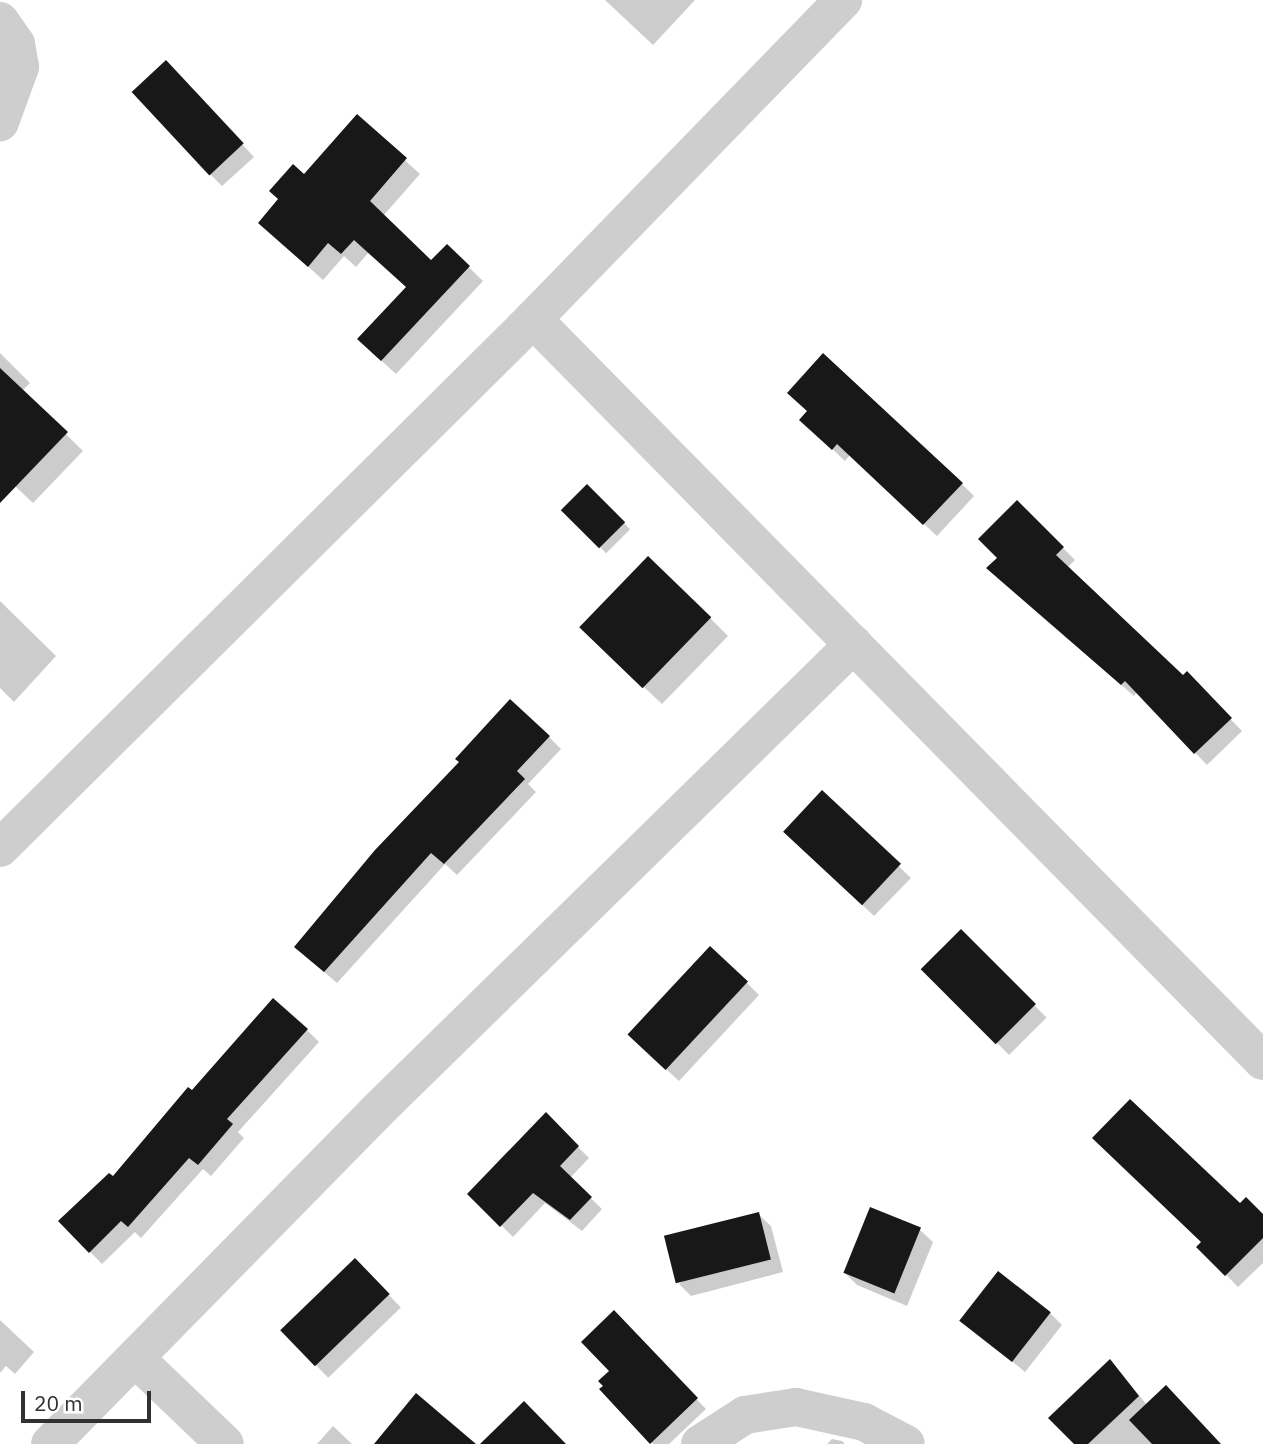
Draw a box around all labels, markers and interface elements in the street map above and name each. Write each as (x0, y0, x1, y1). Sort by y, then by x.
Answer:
scale bar (24, 1378, 154, 1422)
text: 20 m (34, 1389, 83, 1417)

